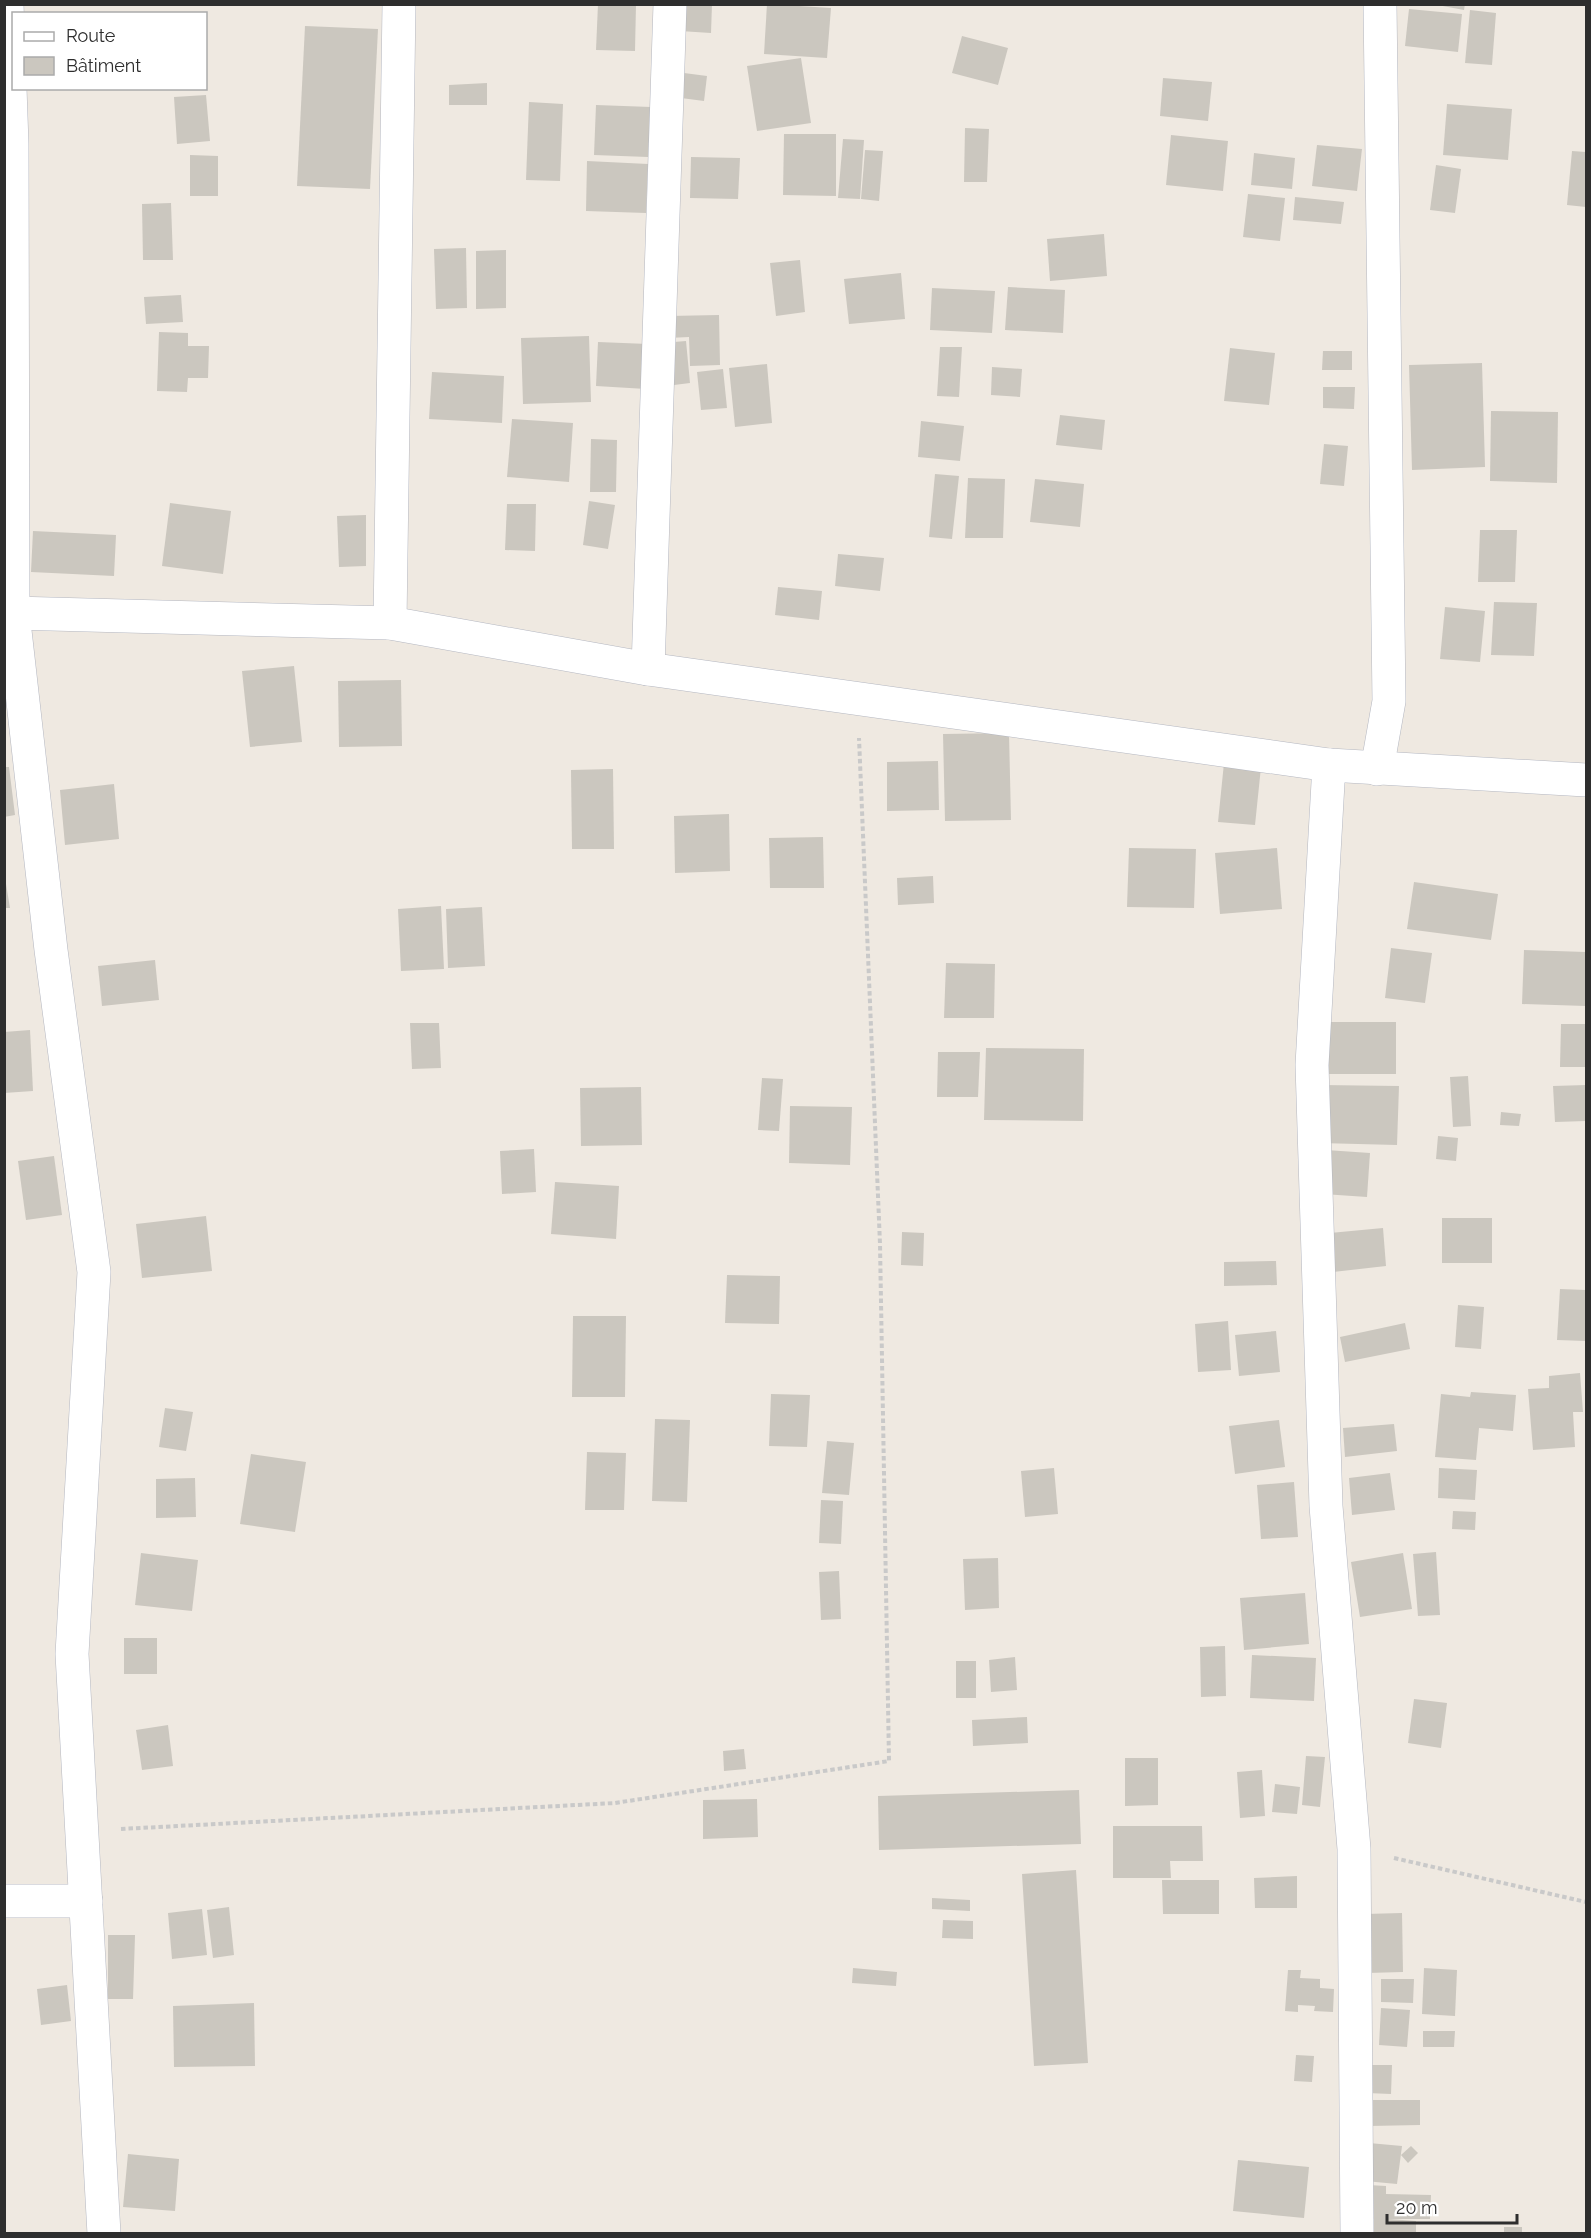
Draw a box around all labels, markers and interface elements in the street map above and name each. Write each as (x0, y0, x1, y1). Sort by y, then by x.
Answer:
legend (12, 12, 207, 90)
text: Route (66, 25, 116, 46)
text: Bâtiment (66, 55, 141, 76)
scale bar (1387, 2187, 1518, 2225)
text: 20 m (1396, 2197, 1438, 2218)

